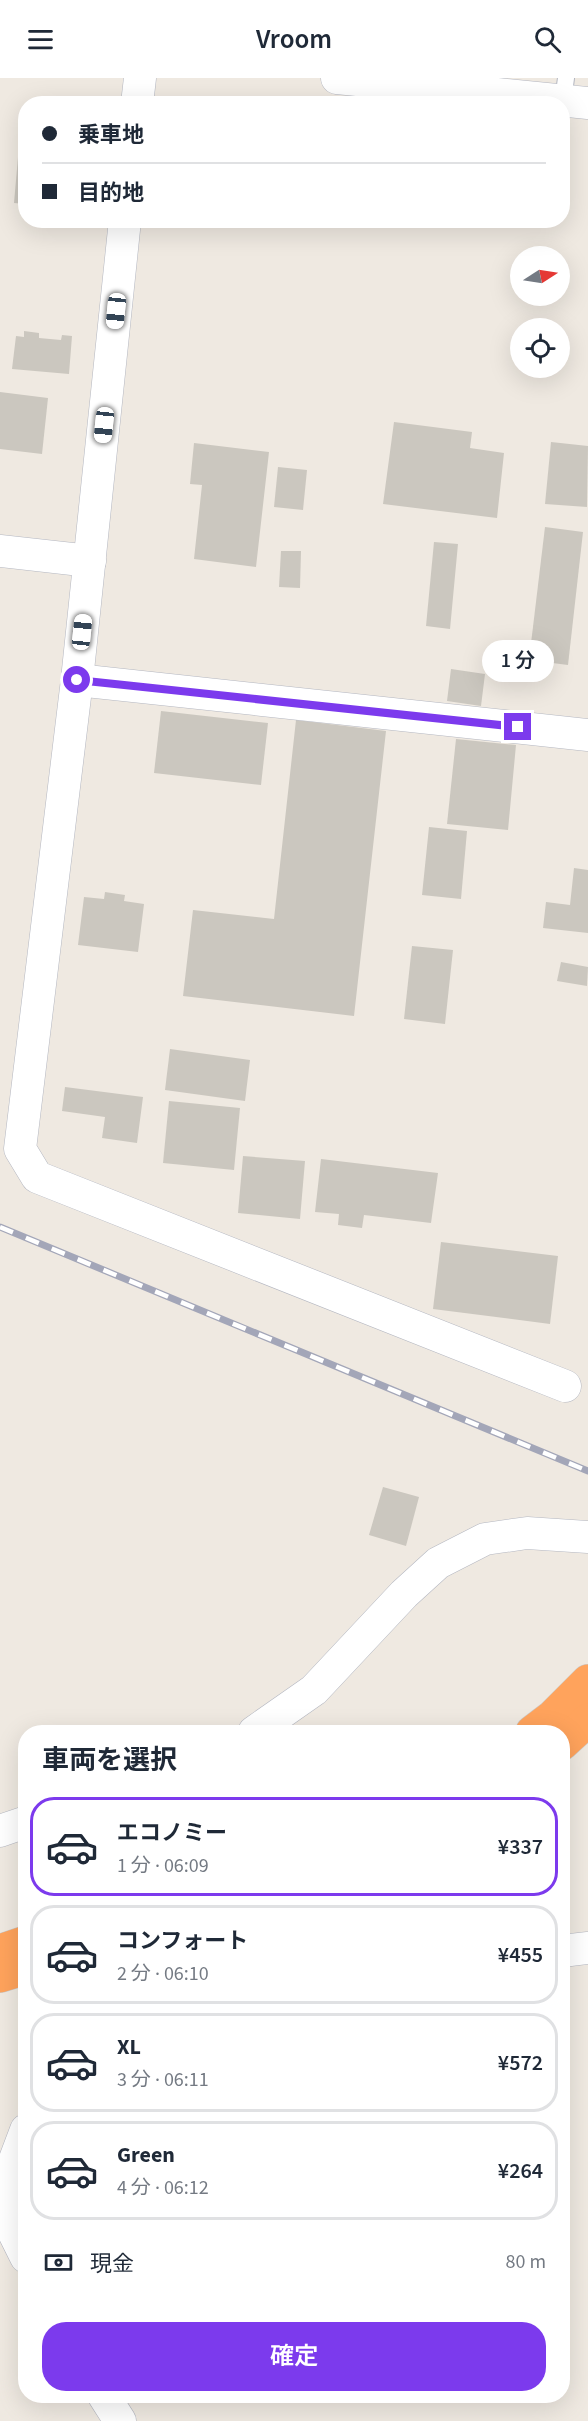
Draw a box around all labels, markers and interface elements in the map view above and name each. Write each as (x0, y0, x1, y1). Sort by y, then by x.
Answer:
text: Vroom (256, 20, 332, 59)
icon: menu (24, 23, 57, 56)
icon: search (531, 23, 564, 56)
text: 乗車地 (78, 119, 144, 151)
text: 目的地 (78, 177, 144, 209)
north arrow (510, 246, 570, 306)
map controls (510, 246, 570, 378)
car (105, 292, 127, 330)
button: locate (510, 318, 570, 378)
car (93, 406, 115, 444)
car (71, 613, 93, 651)
callout: 1 分 (482, 640, 554, 682)
text: 1 分 (501, 647, 535, 675)
route start (63, 666, 90, 693)
route end (504, 713, 531, 740)
text: 車両を選択 (42, 1741, 177, 1780)
text: エコノミー (117, 1817, 227, 1849)
icon: car (45, 1820, 99, 1874)
text: ¥337 (498, 1831, 543, 1863)
text: 1 分 · 06:09 (117, 1852, 209, 1880)
text: コンフォート (117, 1925, 248, 1957)
icon: car (45, 1928, 99, 1982)
text: ¥455 (498, 1939, 543, 1971)
text: 2 分 · 06:10 (117, 1960, 209, 1988)
text: XL (117, 2031, 141, 2063)
icon: car (45, 2036, 99, 2090)
text: ¥572 (498, 2047, 543, 2079)
text: 3 分 · 06:11 (117, 2066, 209, 2094)
text: Green (117, 2139, 175, 2171)
icon: car (45, 2144, 99, 2198)
text: ¥264 (498, 2155, 543, 2187)
text: 4 分 · 06:12 (117, 2174, 209, 2202)
icon: cash (42, 2246, 75, 2279)
text: 現金 (90, 2248, 134, 2280)
text: 80 m (506, 2248, 546, 2276)
button: 確定 (42, 2322, 546, 2391)

